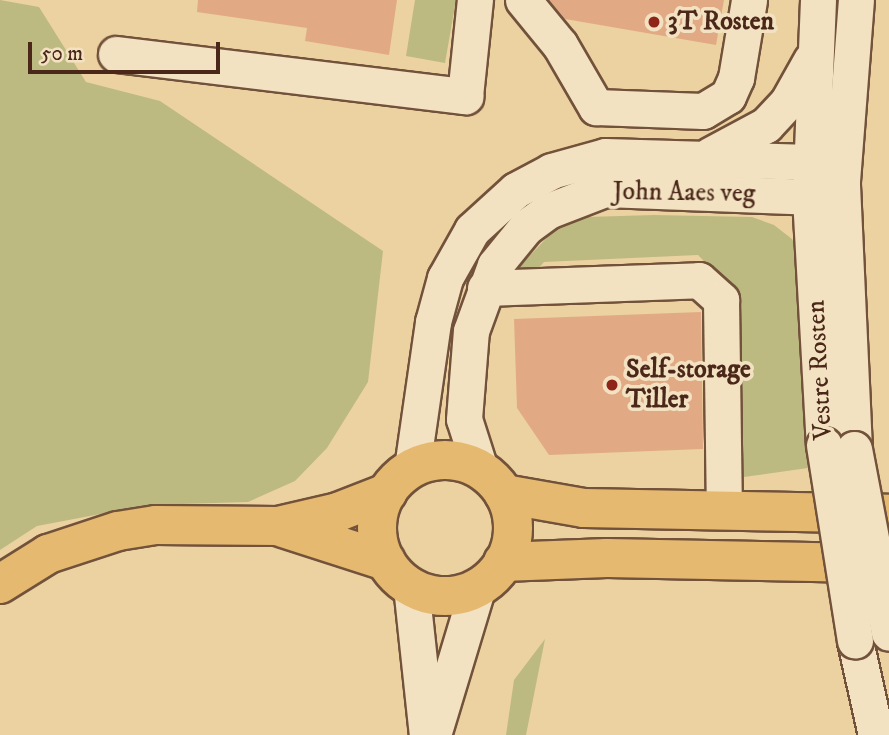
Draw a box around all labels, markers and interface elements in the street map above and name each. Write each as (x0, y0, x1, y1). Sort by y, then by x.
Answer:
place label: 3T Rosten (668, 6, 774, 38)
marker: 3T Rosten (646, 14, 662, 30)
scale bar (32, 28, 224, 72)
text: 50 m (41, 41, 83, 67)
street label: John Aaes veg (612, 176, 756, 210)
street label: Vestre Rosten (801, 299, 839, 441)
place label: Self-storage Tiller (626, 354, 751, 416)
marker: Self-storage Tiller (604, 377, 620, 393)

